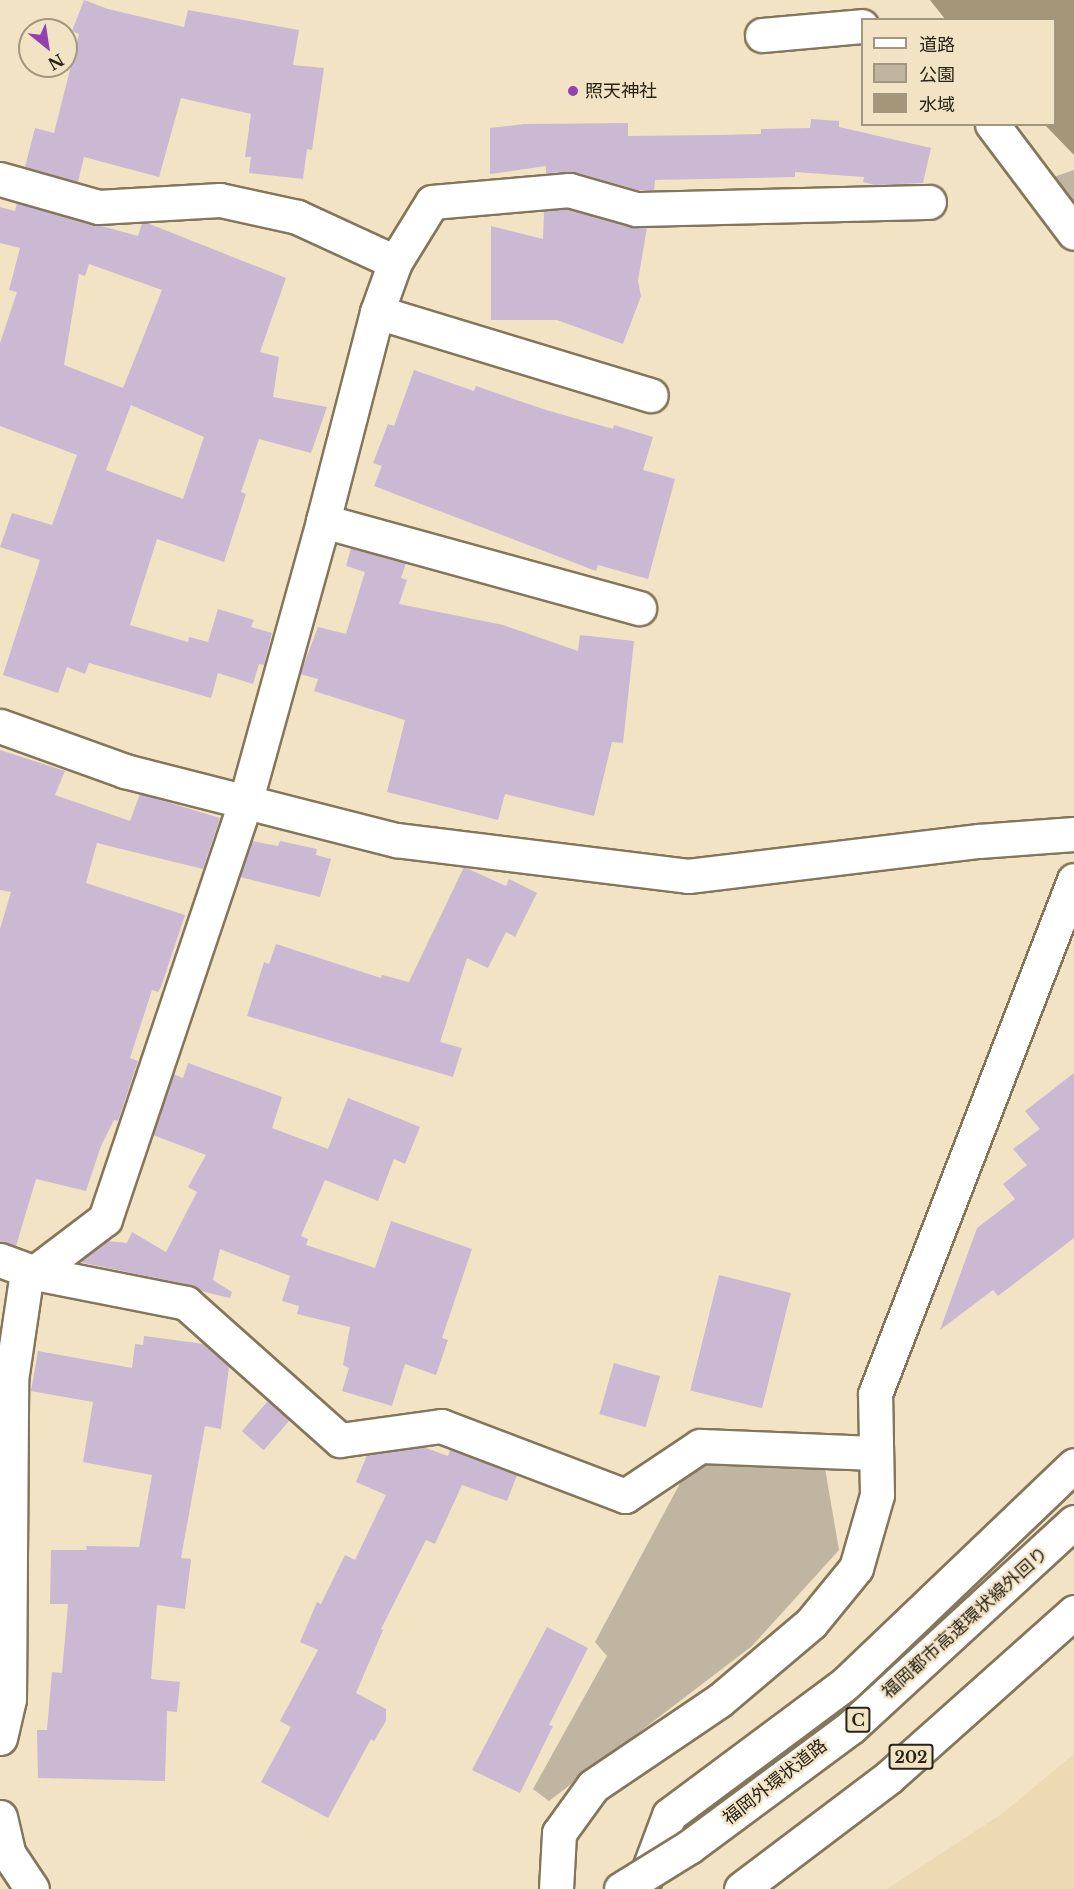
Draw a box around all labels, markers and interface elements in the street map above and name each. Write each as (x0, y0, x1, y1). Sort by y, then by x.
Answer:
north arrow (18, 18, 78, 78)
legend (861, 18, 1056, 126)
text: 道路 (919, 34, 955, 56)
text: N (44, 49, 68, 74)
text: 公園 (919, 64, 955, 86)
place label: 照天神社 (585, 80, 657, 102)
marker: 照天神社 (566, 84, 580, 98)
text: 水域 (919, 94, 955, 116)
street label: 福岡都市高速環状線外回り (878, 1543, 1052, 1703)
road number: C (844, 1707, 872, 1733)
street label: 福岡外環状道路 (719, 1735, 831, 1829)
road number: 202 (888, 1744, 934, 1770)

